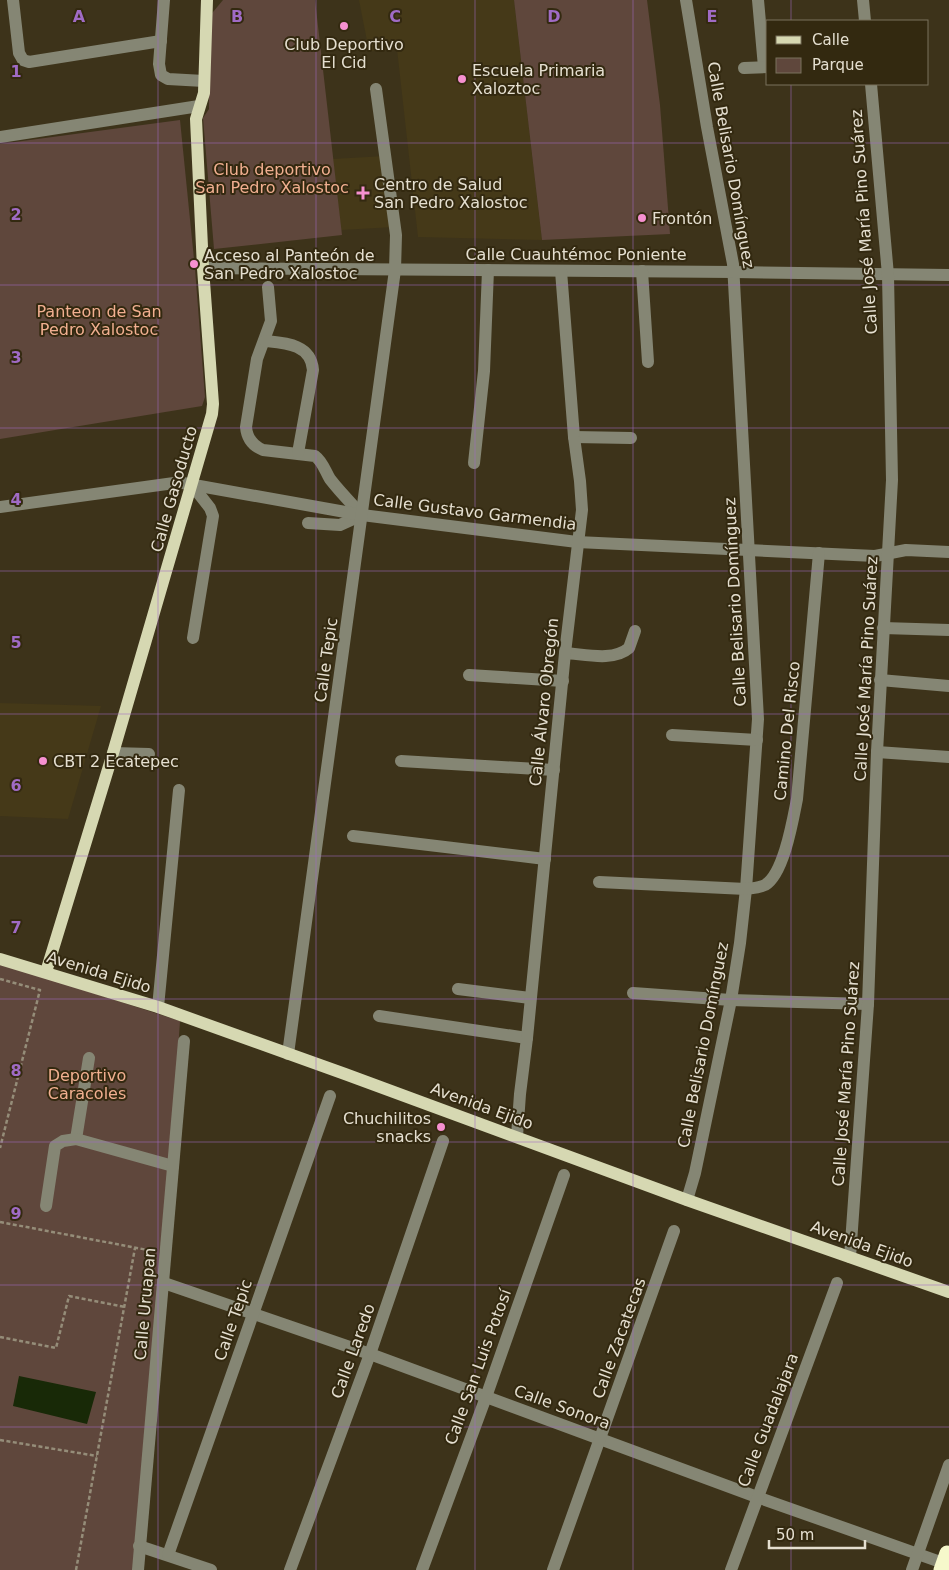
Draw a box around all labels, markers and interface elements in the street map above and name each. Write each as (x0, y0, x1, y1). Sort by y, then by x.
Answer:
text: A (73, 7, 86, 26)
text: B (231, 7, 243, 26)
text: C (389, 7, 401, 26)
text: D (547, 7, 561, 26)
text: E (707, 7, 717, 26)
marker: Club Deportivo El Cid (338, 20, 350, 32)
legend (766, 20, 929, 85)
text: Calle (812, 31, 849, 49)
place label: Club Deportivo El Cid (284, 35, 404, 72)
text: Parque (812, 56, 864, 74)
street label: Calle Belisario Domínguez (703, 60, 759, 270)
place label: Escuela Primaria Xaloztoc (472, 61, 605, 98)
text: 1 (10, 62, 22, 81)
marker: Escuela Primaria Xaloztoc (456, 73, 468, 85)
street label: Calle José María Pino Suárez (847, 109, 881, 335)
park label: Club deportivo San Pedro Xalostoc (195, 160, 349, 197)
place label: Centro de Salud San Pedro Xalostoc (374, 175, 528, 212)
marker: Centro de Salud San Pedro Xalostoc (356, 186, 370, 200)
text: 2 (10, 205, 22, 224)
place label: Frontón (652, 209, 712, 228)
marker: Frontón (636, 212, 648, 224)
street label: Calle Cuauhtémoc Poniente (465, 245, 687, 264)
place label: Acceso al Panteón de San Pedro Xalostoc (204, 246, 375, 283)
marker: Acceso al Panteón de San Pedro Xalostoc (188, 258, 200, 270)
park label: Panteon de San Pedro Xalostoc (36, 302, 162, 339)
text: 3 (10, 348, 22, 367)
street label: Calle Gasoducto (147, 424, 201, 554)
text: 4 (10, 490, 22, 509)
street label: Calle Gustavo Garmendia (372, 490, 578, 534)
street label: Calle Belisario Domínguez (720, 497, 750, 707)
street label: Calle José María Pino Suárez (851, 556, 881, 782)
street label: Calle Tepic (311, 617, 341, 703)
street label: Calle Álvaro Obregón (526, 617, 562, 787)
text: 5 (10, 633, 22, 652)
street label: Camino Del Risco (770, 660, 804, 802)
place label: CBT 2 Ecatepec (53, 752, 179, 771)
marker: CBT 2 Ecatepec (37, 755, 49, 767)
text: 6 (10, 776, 22, 795)
text: 7 (10, 918, 22, 937)
street label: Calle Belisario Domínguez (674, 940, 732, 1150)
street label: Avenida Ejido (45, 947, 153, 997)
street label: Calle José María Pino Suárez (829, 961, 863, 1187)
text: 8 (10, 1061, 22, 1080)
park label: Deportivo Caracoles (48, 1066, 126, 1103)
street label: Avenida Ejido (428, 1079, 536, 1133)
place label: Chuchilitos snacks (343, 1109, 431, 1146)
marker: Chuchilitos snacks (435, 1121, 447, 1133)
text: 9 (10, 1204, 22, 1223)
street label: Avenida Ejido (808, 1217, 916, 1271)
street label: Calle Uruapan (131, 1247, 159, 1361)
street label: Calle Zacatecas (588, 1275, 650, 1401)
street label: Calle Tepic (210, 1277, 256, 1363)
street label: Calle San Luis Potosí (441, 1286, 515, 1447)
street label: Calle Laredo (327, 1301, 379, 1401)
street label: Calle Guadalajara (734, 1350, 802, 1490)
street label: Calle Sonora (511, 1381, 613, 1433)
scale bar (769, 1518, 865, 1550)
text: 50 m (776, 1526, 814, 1544)

